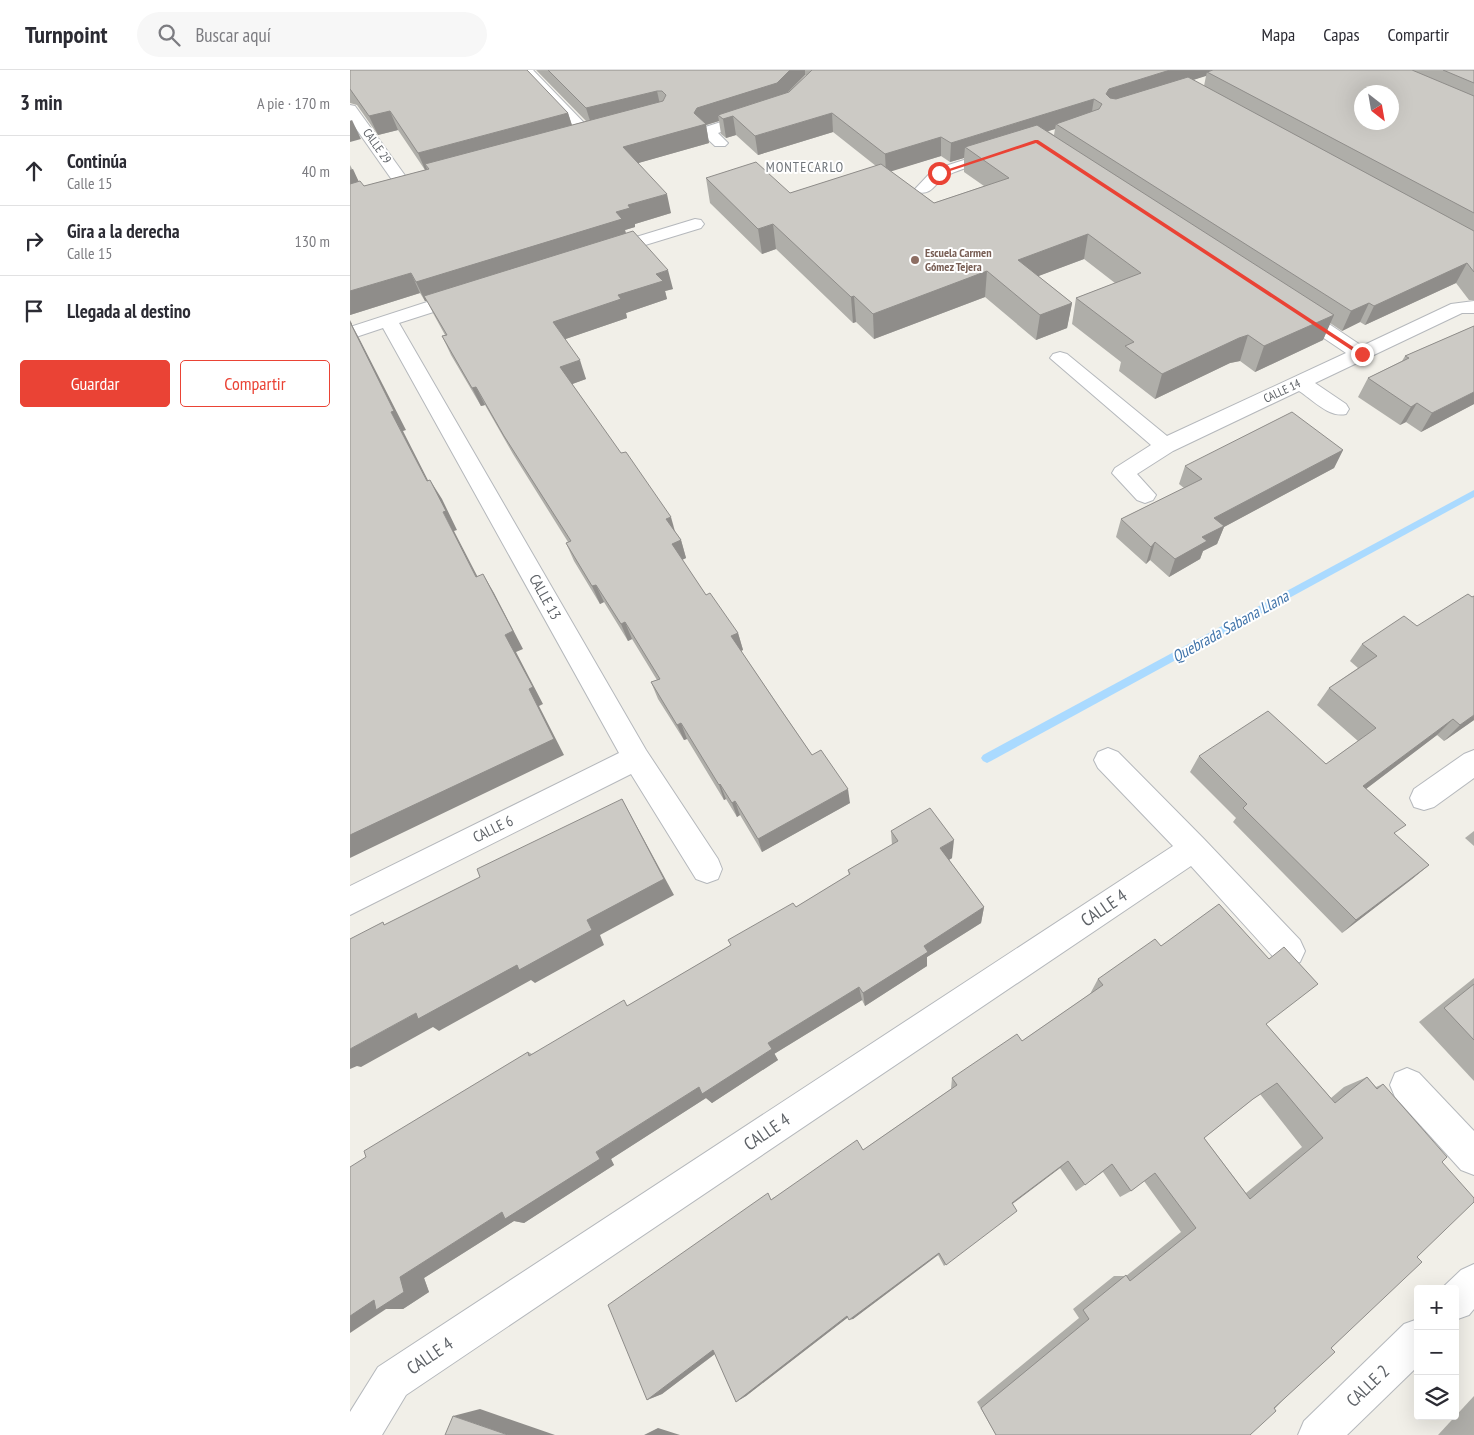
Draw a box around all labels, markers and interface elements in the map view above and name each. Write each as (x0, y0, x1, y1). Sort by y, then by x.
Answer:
search box (137, 12, 487, 57)
text: Turnpoint (25, 19, 107, 50)
icon: search (155, 21, 183, 49)
text: Buscar aquí (195, 23, 271, 47)
text: Mapa (1262, 23, 1295, 46)
text: Capas (1323, 23, 1360, 46)
text: Compartir (1388, 23, 1449, 46)
north arrow (1354, 85, 1399, 130)
text: 3 min (20, 89, 62, 116)
text: A pie · 170 m (257, 93, 330, 113)
street label: CALLE 29 (360, 125, 395, 166)
text: Continúa (67, 149, 127, 173)
icon: ahead (20, 157, 48, 185)
district label: MONTECARLO (766, 158, 844, 176)
text: 40 m (302, 161, 330, 181)
route start (928, 162, 951, 185)
text: Calle 15 (67, 173, 112, 193)
text: Gira a la derecha (67, 219, 180, 243)
icon: right (20, 227, 48, 255)
text: 130 m (295, 231, 330, 251)
text: Calle 15 (67, 243, 112, 263)
place label: Escuela Carmen Gómez Tejera (925, 245, 992, 274)
marker: Escuela Carmen Gómez Tejera (909, 254, 921, 266)
icon: arrive (20, 297, 48, 325)
text: Llegada al destino (67, 299, 191, 323)
route end (1351, 343, 1374, 366)
button: Guardar (20, 360, 170, 407)
button: Compartir (180, 360, 330, 407)
street label: CALLE 14 (1261, 375, 1303, 406)
street label: CALLE 13 (525, 571, 566, 623)
water label: Quebrada Sabana Llana (1168, 585, 1293, 666)
street label: CALLE 6 (470, 811, 516, 846)
street label: CALLE 4 (1076, 884, 1131, 931)
street label: CALLE 4 (739, 1108, 794, 1155)
map controls (1414, 1285, 1459, 1420)
button: + (1414, 1285, 1459, 1330)
button: − (1414, 1330, 1459, 1375)
street label: CALLE 4 (402, 1332, 457, 1379)
street label: CALLE 2 (1341, 1360, 1394, 1412)
button: layers (1414, 1375, 1459, 1420)

